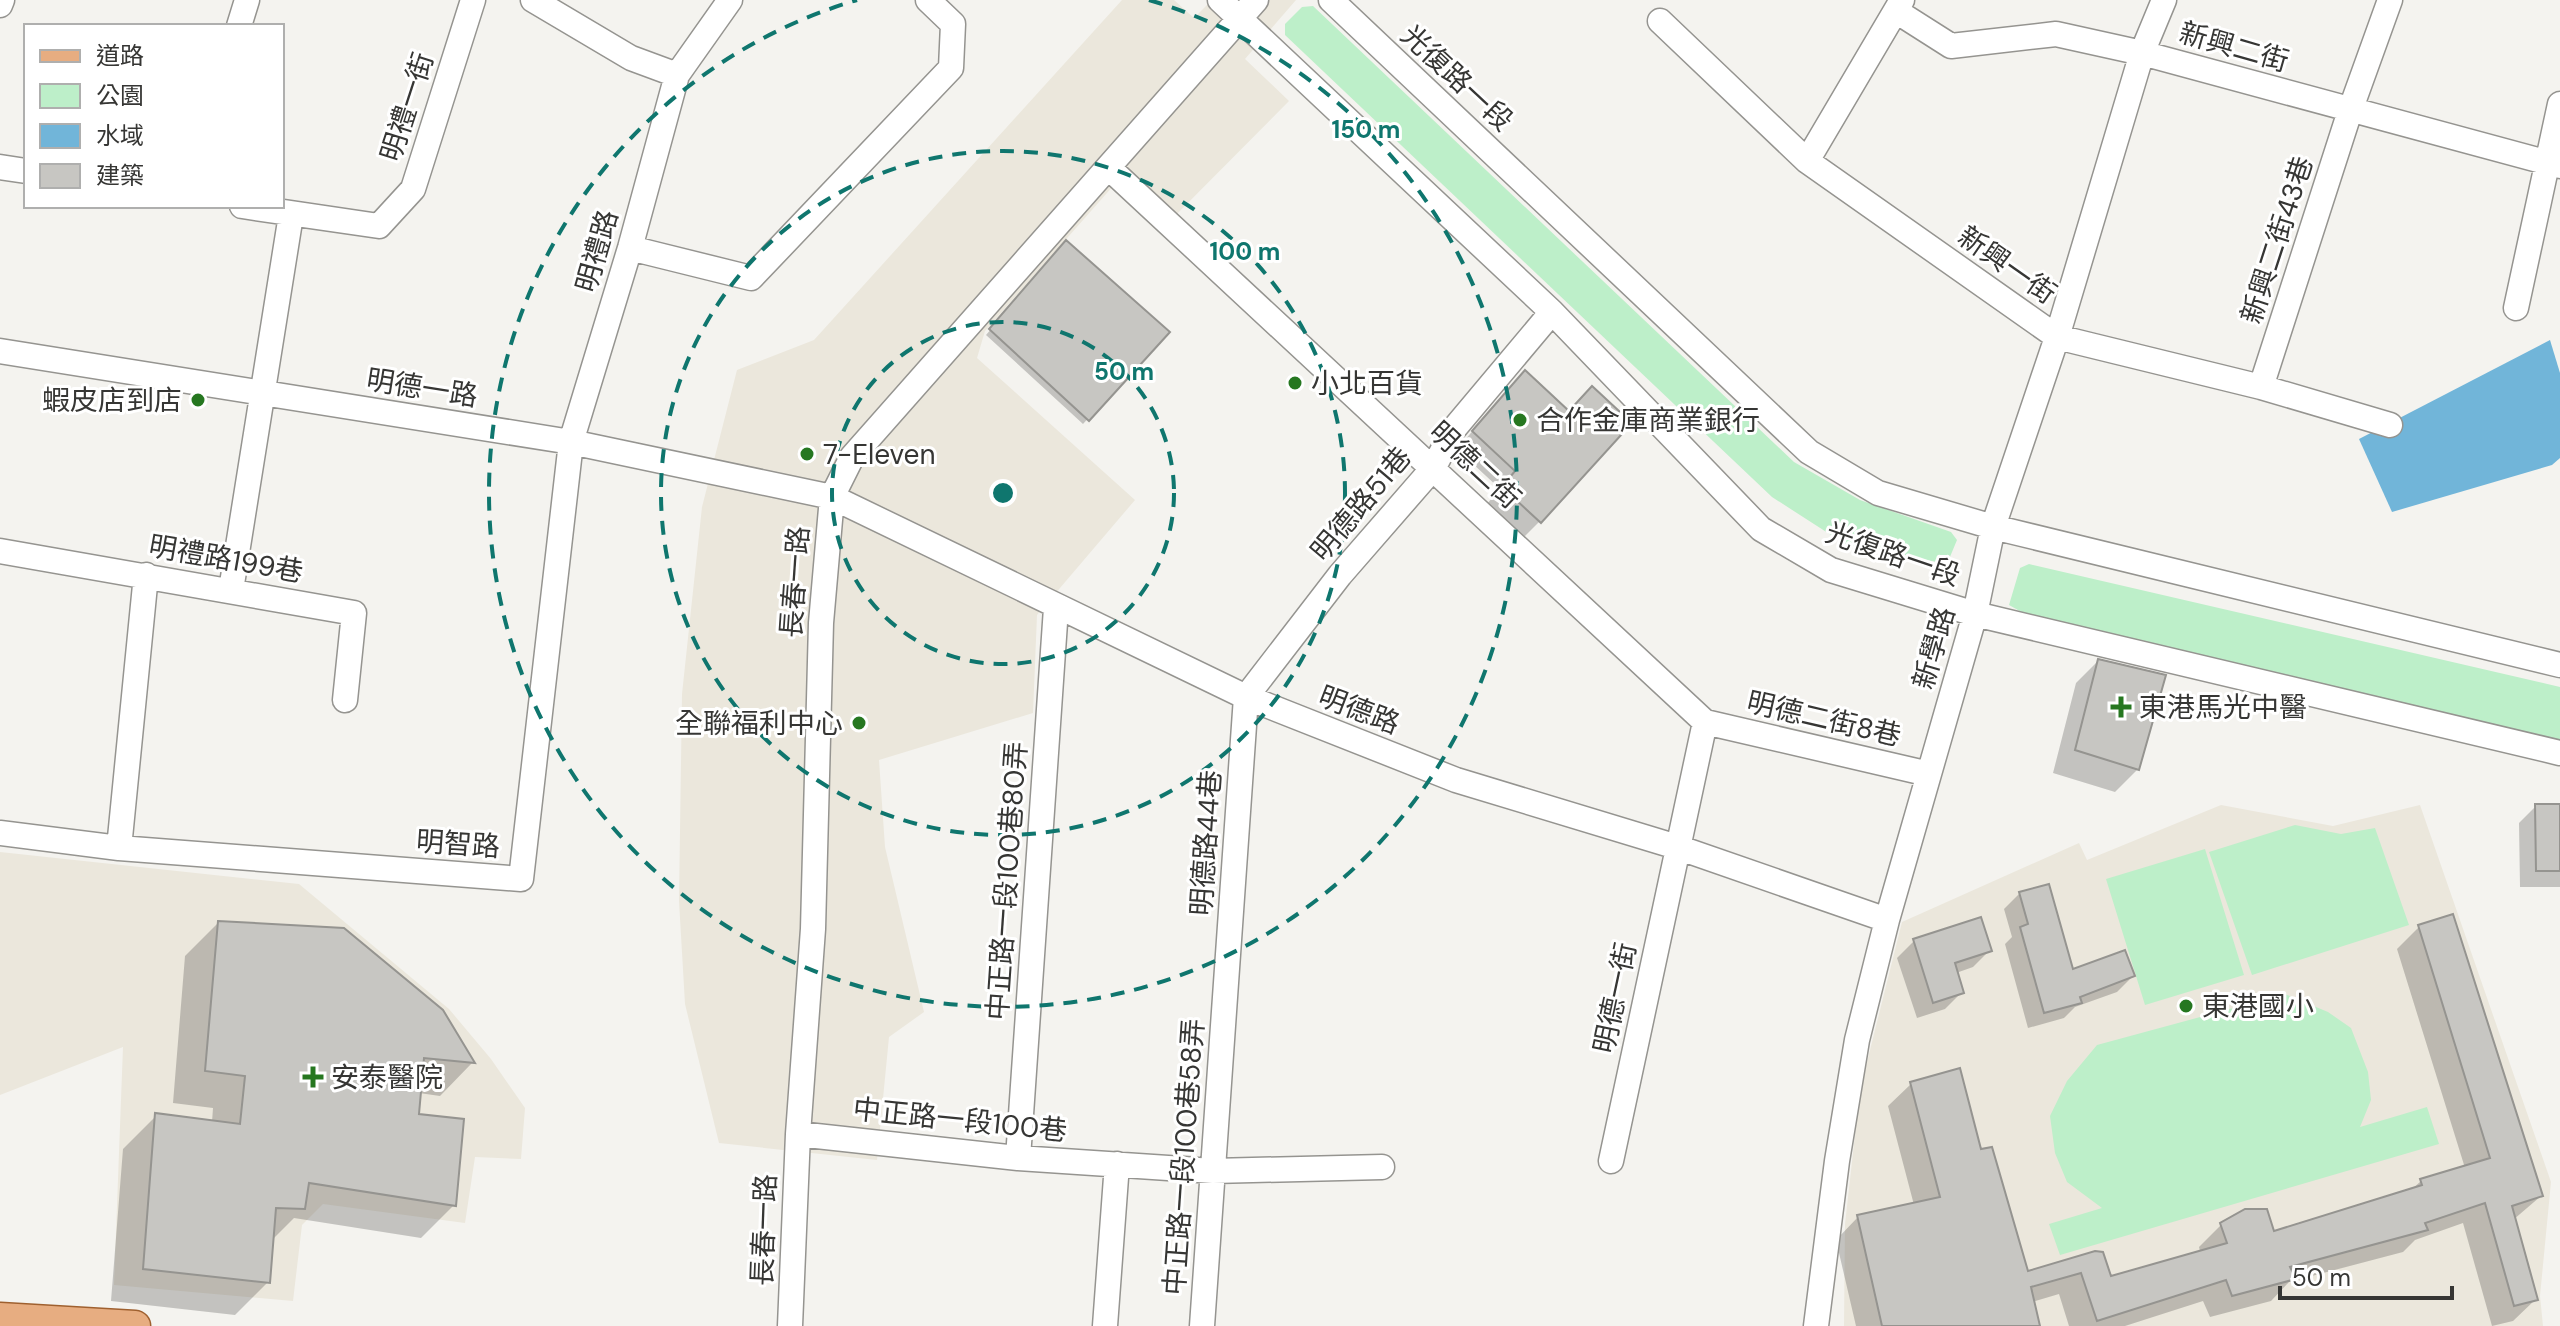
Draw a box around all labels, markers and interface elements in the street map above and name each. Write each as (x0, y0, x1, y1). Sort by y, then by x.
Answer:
street label: 新興二街 (2175, 14, 2293, 80)
street label: 光復路一段 (1393, 17, 1521, 139)
legend (24, 24, 284, 208)
text: 道路 (96, 40, 144, 71)
street label: 明禮一街 (372, 48, 442, 166)
text: 公園 (96, 80, 144, 111)
text: 150 m (1332, 114, 1400, 145)
text: 水域 (96, 120, 144, 151)
street label: 新興二街43巷 (2233, 152, 2321, 328)
text: 建築 (96, 160, 144, 191)
street label: 明禮路 (568, 206, 626, 296)
street label: 新興一街 (1951, 218, 2063, 312)
text: 100 m (1210, 236, 1280, 267)
text: 50 m (1094, 356, 1154, 387)
street label: 明德一路 (364, 361, 480, 415)
place label: 小北百貨 (1311, 365, 1423, 402)
marker: 小北百貨 (1286, 374, 1304, 392)
place label: 蝦皮店到店 (42, 382, 182, 419)
marker: 蝦皮店到店 (189, 391, 207, 409)
place label: 合作金庫商業銀行 (1536, 402, 1760, 439)
marker: 合作金庫商業銀行 (1511, 411, 1529, 429)
street label: 明德二街 (1421, 413, 1529, 517)
place label: 7-Eleven (823, 436, 936, 473)
street label: 明德路51巷 (1303, 439, 1419, 569)
marker: 7-Eleven (798, 445, 816, 463)
centre of rings (989, 479, 1017, 507)
street label: 光復路一段 (1821, 514, 1965, 594)
street label: 長春一路 (773, 525, 817, 639)
street label: 明禮路199巷 (146, 527, 306, 591)
street label: 新學路 (1905, 603, 1963, 693)
street label: 明德路 (1313, 678, 1405, 742)
street label: 明德二街8巷 (1743, 683, 1905, 755)
place label: 東港馬光中醫 (2139, 689, 2307, 726)
marker: 東港馬光中醫 (2110, 696, 2132, 718)
place label: 全聯福利中心 (675, 705, 843, 742)
marker: 全聯福利中心 (850, 714, 868, 732)
street label: 中正路一段100巷80弄 (979, 740, 1035, 1022)
street label: 明德路44巷 (1182, 769, 1230, 917)
street label: 明智路 (415, 823, 501, 865)
street label: 明德一街 (1585, 939, 1645, 1057)
place label: 東港國小 (2202, 988, 2314, 1025)
marker: 東港國小 (2177, 997, 2195, 1015)
street label: 中正路一段100巷58弄 (1156, 1017, 1212, 1297)
place label: 安泰醫院 (331, 1059, 443, 1096)
marker: 安泰醫院 (302, 1066, 324, 1088)
street label: 中正路一段100巷 (851, 1090, 1069, 1150)
street label: 長春一路 (744, 1173, 784, 1287)
scale bar (2280, 1250, 2452, 1300)
text: 50 m (2292, 1262, 2351, 1293)

